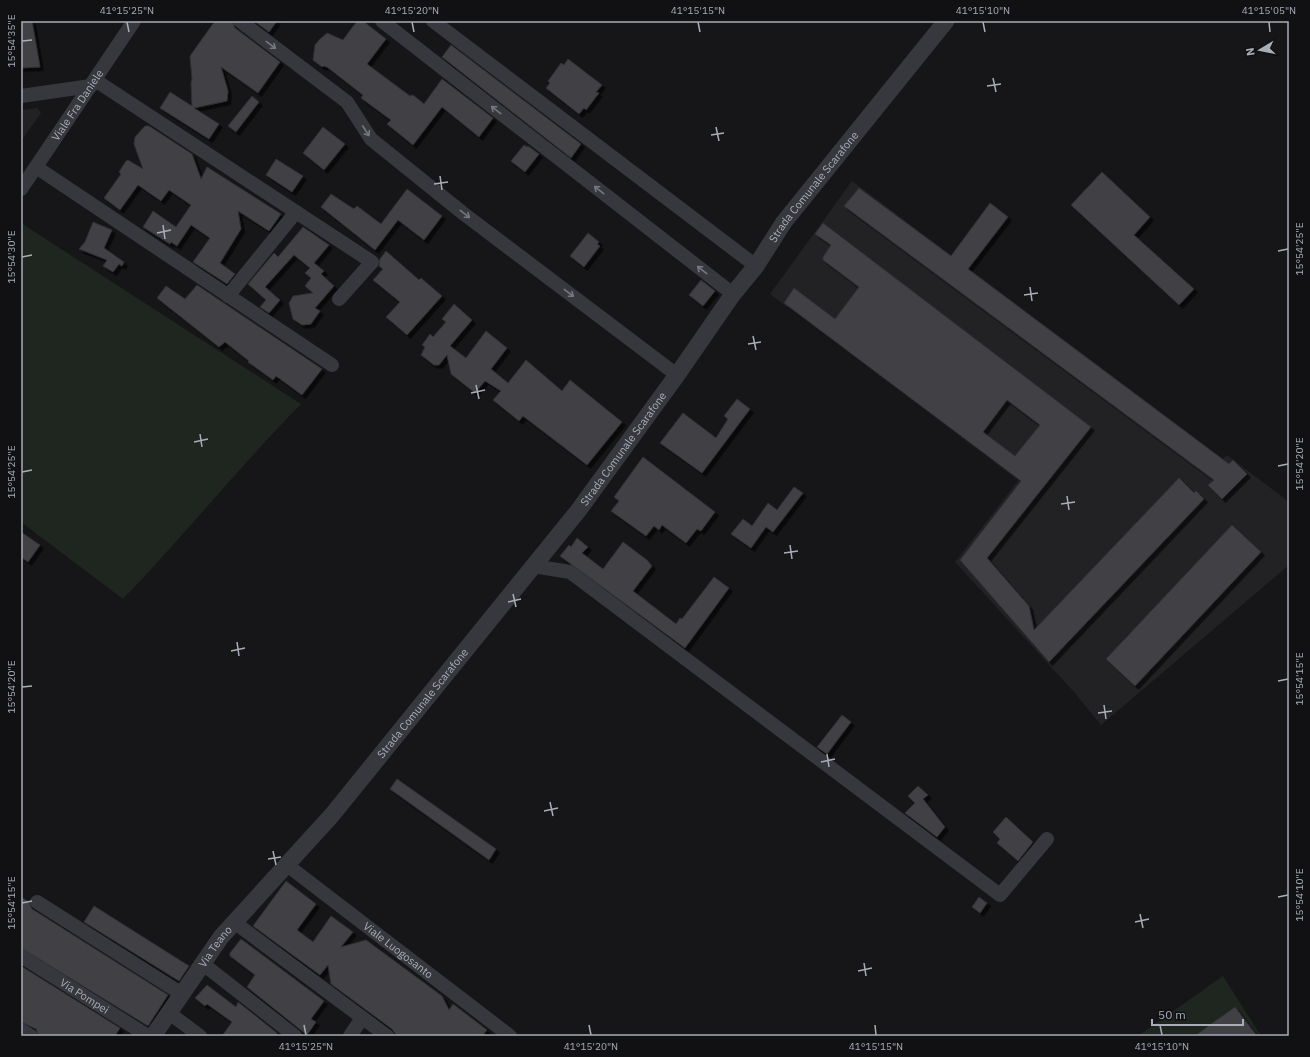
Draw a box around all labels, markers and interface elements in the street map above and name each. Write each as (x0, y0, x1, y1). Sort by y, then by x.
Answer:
text: 41°15'25"N (100, 4, 154, 17)
text: 41°15'20"N (385, 4, 439, 17)
text: 41°15'15"N (671, 4, 725, 17)
text: 41°15'10"N (956, 4, 1010, 17)
text: 41°15'05"N (1242, 4, 1296, 17)
text: 15°54'35"E (5, 14, 18, 68)
north arrow (1240, 30, 1280, 70)
one-way arrow (265, 40, 276, 49)
text: N (1243, 47, 1258, 57)
street label: Viale Fra Daniele (48, 67, 106, 143)
one-way arrow (491, 106, 502, 115)
one-way arrow (362, 125, 370, 136)
street label: Strada Comunale Scarafone (766, 128, 861, 245)
one-way arrow (594, 186, 605, 194)
one-way arrow (460, 210, 471, 218)
text: 15°54'25"E (1293, 222, 1306, 276)
text: 15°54'30"E (5, 230, 18, 284)
one-way arrow (696, 266, 707, 274)
one-way arrow (563, 289, 574, 297)
street label: Strada Comunale Scarafone (577, 389, 669, 508)
text: 15°54'20"E (1293, 437, 1306, 491)
text: 15°54'25"E (5, 445, 18, 499)
street label: Strada Comunale Scarafone (374, 645, 471, 761)
text: 15°54'15"E (1293, 652, 1306, 706)
text: 15°54'20"E (5, 660, 18, 714)
text: 15°54'10"E (1293, 868, 1306, 922)
text: 15°54'15"E (5, 876, 18, 930)
street label: Viale Luogosanto (360, 919, 436, 981)
street label: Via Teano (195, 923, 235, 970)
street label: Via Pompei (57, 975, 112, 1017)
scale bar (1152, 1001, 1243, 1027)
text: 50 m (1158, 1007, 1186, 1022)
text: 41°15'25"N (279, 1040, 333, 1053)
text: 41°15'20"N (564, 1040, 618, 1053)
text: 41°15'15"N (849, 1040, 903, 1053)
text: 41°15'10"N (1135, 1040, 1189, 1053)

